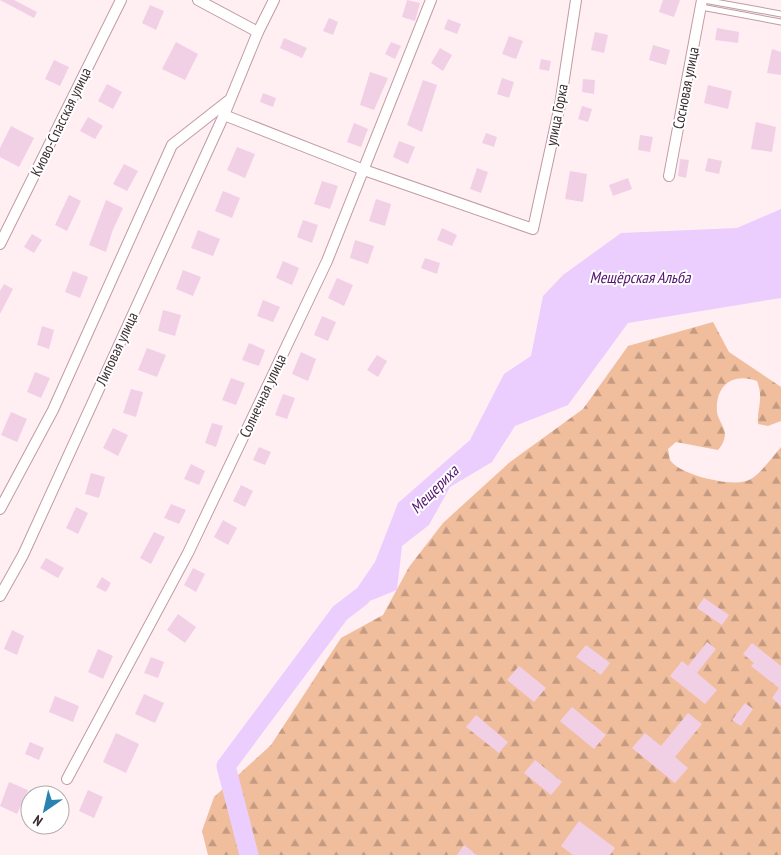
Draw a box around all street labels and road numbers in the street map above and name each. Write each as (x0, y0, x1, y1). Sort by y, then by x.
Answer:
street label: Сосновая улица (668, 45, 703, 130)
street label: Киово-Спасская улица (26, 64, 95, 179)
street label: улица Горка (541, 82, 572, 148)
street label: Липовая улица (91, 309, 142, 389)
street label: Солнечная улица (235, 351, 290, 441)

